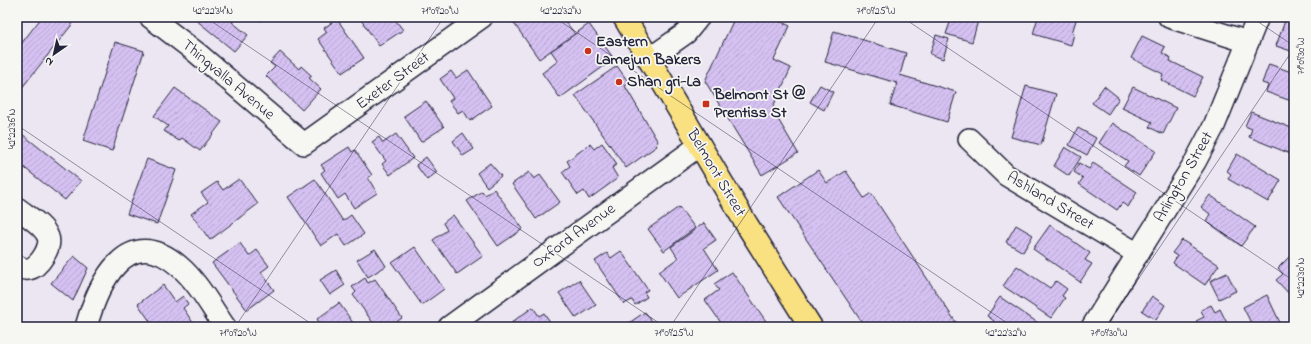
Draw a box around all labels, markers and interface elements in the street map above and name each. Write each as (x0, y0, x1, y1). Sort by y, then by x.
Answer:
text: 42°22'34"N (193, 4, 233, 19)
text: 71°09'20"W (421, 4, 459, 19)
text: 42°22'32"N (541, 4, 582, 19)
text: 71°09'25"W (856, 4, 896, 19)
place label: Eastern Lamejun Bakers (596, 30, 701, 72)
north arrow (34, 34, 74, 74)
street label: Thingvalla Avenue (176, 34, 281, 127)
text: 71°09'30"W (1294, 37, 1309, 74)
street label: Exeter Street (351, 46, 435, 116)
marker: Eastern Lamejun Bakers (583, 46, 593, 56)
text: N (41, 53, 57, 70)
place label: Shan gri-La (627, 70, 701, 95)
marker: Shan gri-La (614, 77, 624, 87)
place label: Belmont St @ Prentiss St (713, 83, 805, 125)
marker: Belmont St @ Prentiss St (701, 99, 711, 109)
text: 42°22'36"N (5, 109, 20, 149)
street label: Belmont Street (680, 124, 752, 222)
street label: Arlington Street (1148, 127, 1220, 227)
street label: Ashland Street (1002, 165, 1099, 237)
street label: Oxford Avenue (527, 197, 621, 275)
text: 42°22'30"N (1294, 258, 1309, 298)
text: 71°09'20"W (219, 326, 257, 341)
text: 71°09'25"W (654, 326, 694, 341)
text: 42°22'32"N (986, 326, 1027, 341)
text: 71°09'30"W (1091, 326, 1128, 341)

